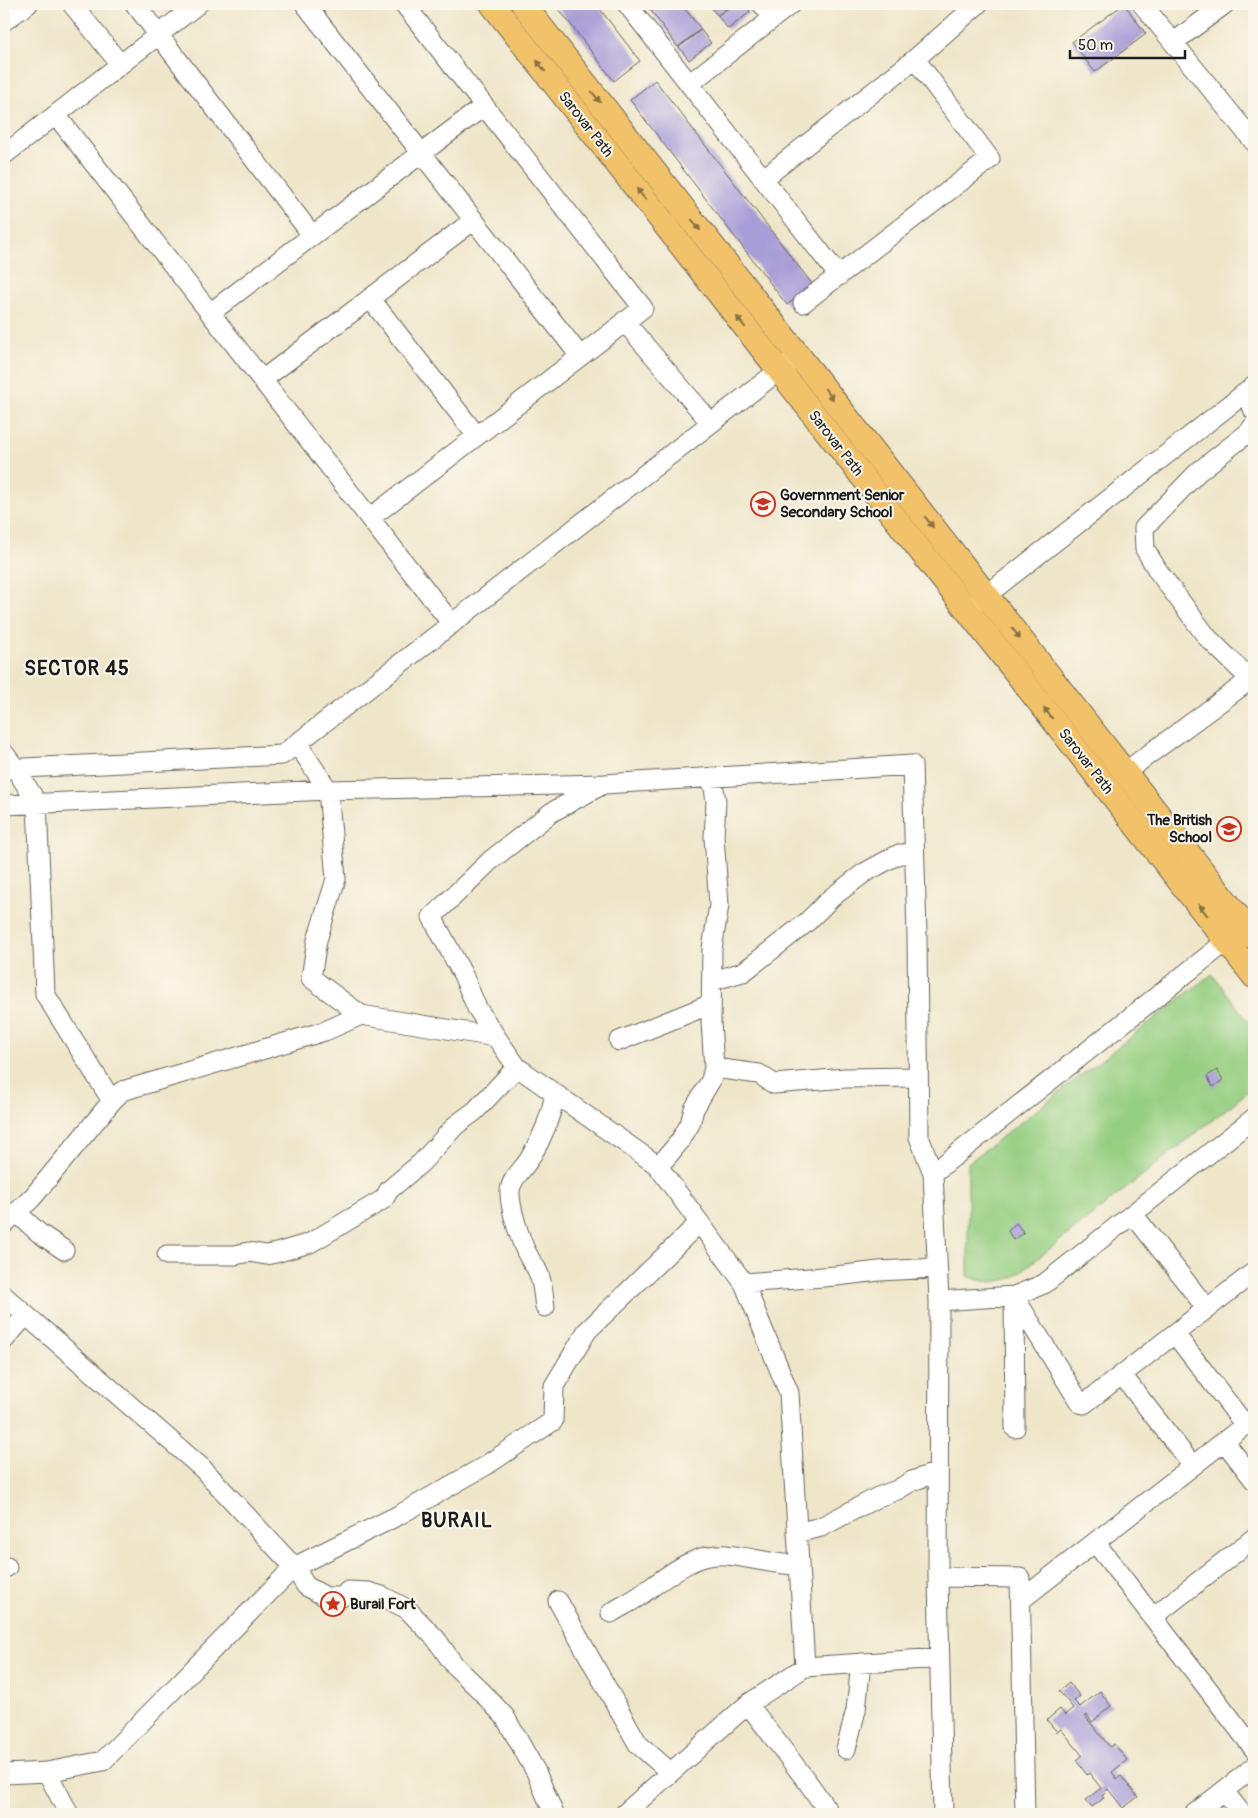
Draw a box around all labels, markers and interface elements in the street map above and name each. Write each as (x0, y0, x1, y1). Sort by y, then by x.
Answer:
scale bar (1070, 28, 1186, 60)
text: 50 m (1078, 36, 1113, 55)
one-way arrow (535, 60, 546, 73)
street label: Sarovar Path (554, 88, 617, 161)
one-way arrow (591, 90, 602, 103)
one-way arrow (635, 188, 646, 201)
one-way arrow (691, 218, 702, 231)
one-way arrow (735, 316, 746, 329)
one-way arrow (823, 387, 834, 400)
street label: Sarovar Path (804, 407, 867, 480)
place label: Government Senior Secondary School (780, 486, 905, 522)
school or university icon: Government Senior Secondary School (750, 491, 776, 517)
one-way arrow (923, 515, 934, 528)
one-way arrow (1011, 627, 1022, 640)
district label: SECTOR 45 (24, 656, 130, 681)
one-way arrow (1043, 707, 1054, 720)
street label: Sarovar Path (1054, 725, 1117, 798)
place label: The British School (1146, 811, 1212, 847)
school or university icon: The British School (1216, 816, 1242, 842)
one-way arrow (1197, 904, 1208, 917)
district label: BURAIL (421, 1508, 493, 1533)
place icon: Burail Fort (320, 1591, 346, 1617)
place label: Burail Fort (350, 1595, 417, 1614)

